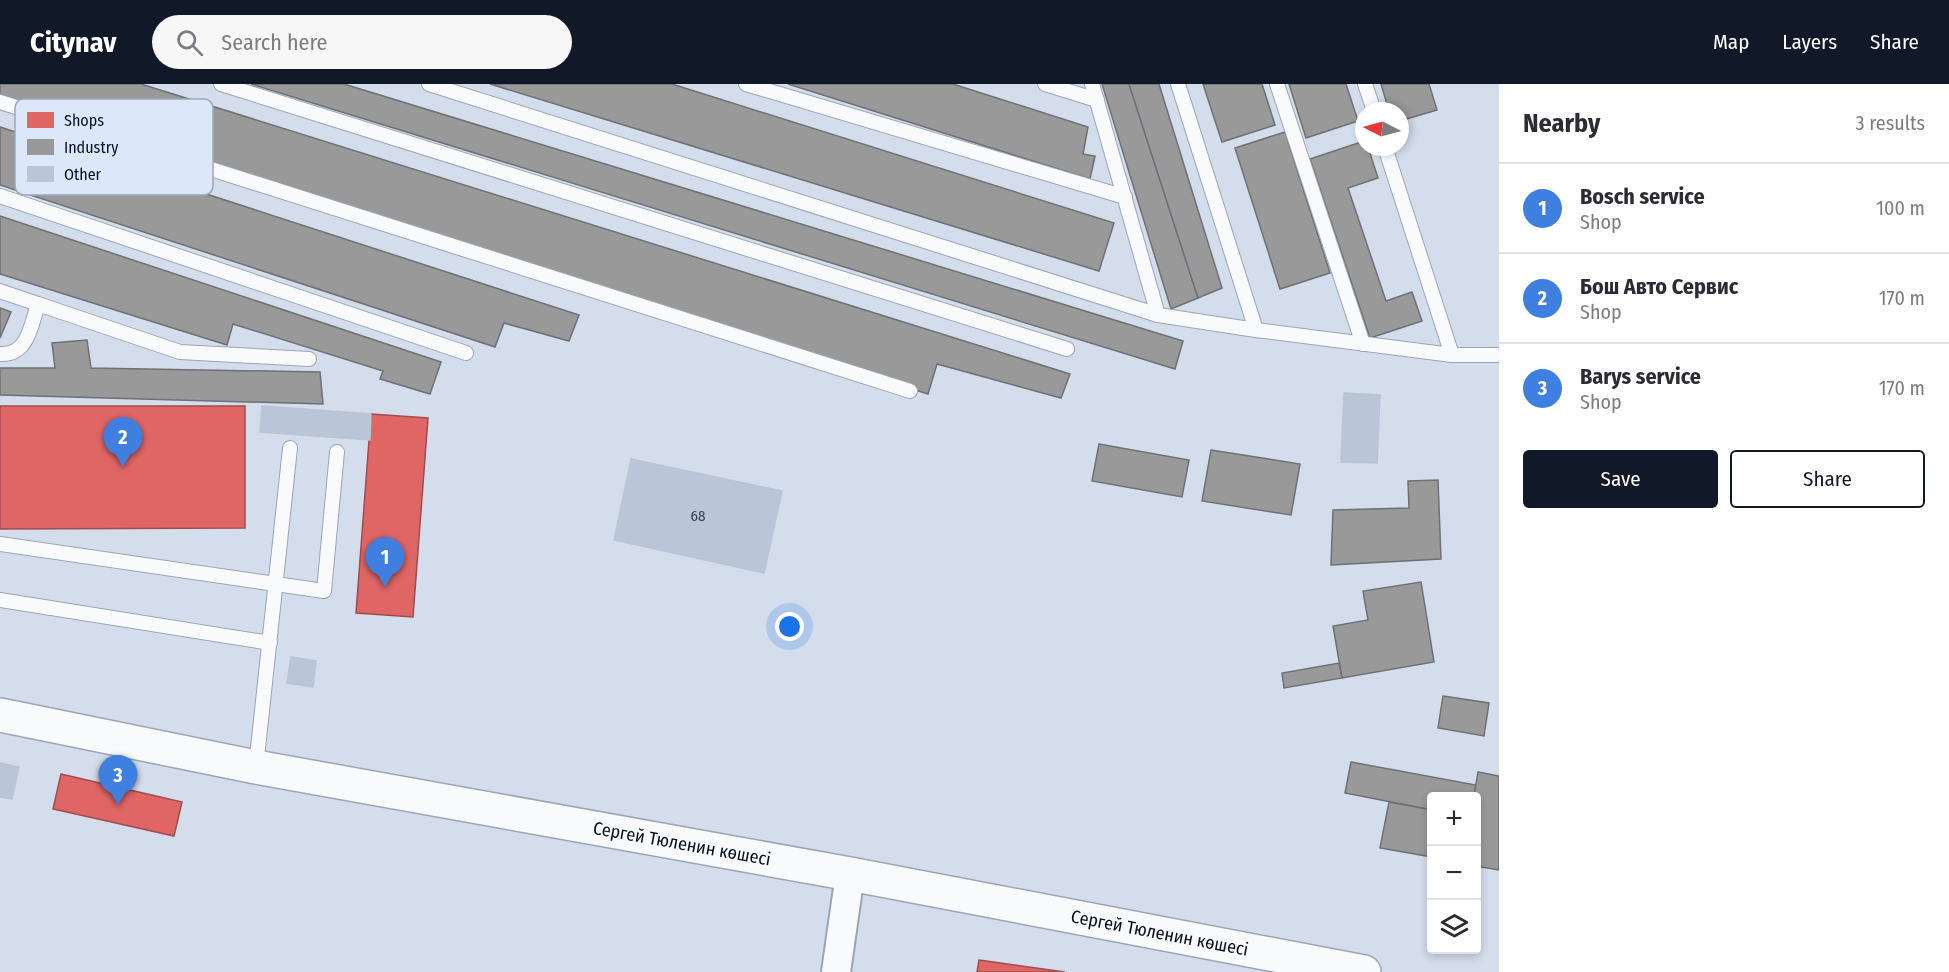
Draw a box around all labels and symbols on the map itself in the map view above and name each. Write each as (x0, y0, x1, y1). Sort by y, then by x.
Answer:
legend (15, 99, 213, 195)
north arrow (1355, 102, 1409, 156)
text: Shops (64, 111, 104, 130)
text: Industry (64, 138, 119, 157)
text: Other (64, 165, 102, 184)
pin: 2 (104, 418, 142, 467)
house number: 68 (691, 507, 705, 525)
pin: 1 (366, 538, 404, 587)
your location (775, 612, 804, 641)
pin: 3 (98, 756, 138, 805)
street label: Сергей Тюленин көшесі (591, 817, 772, 871)
street label: Сергей Тюленин көшесі (1069, 905, 1250, 961)

